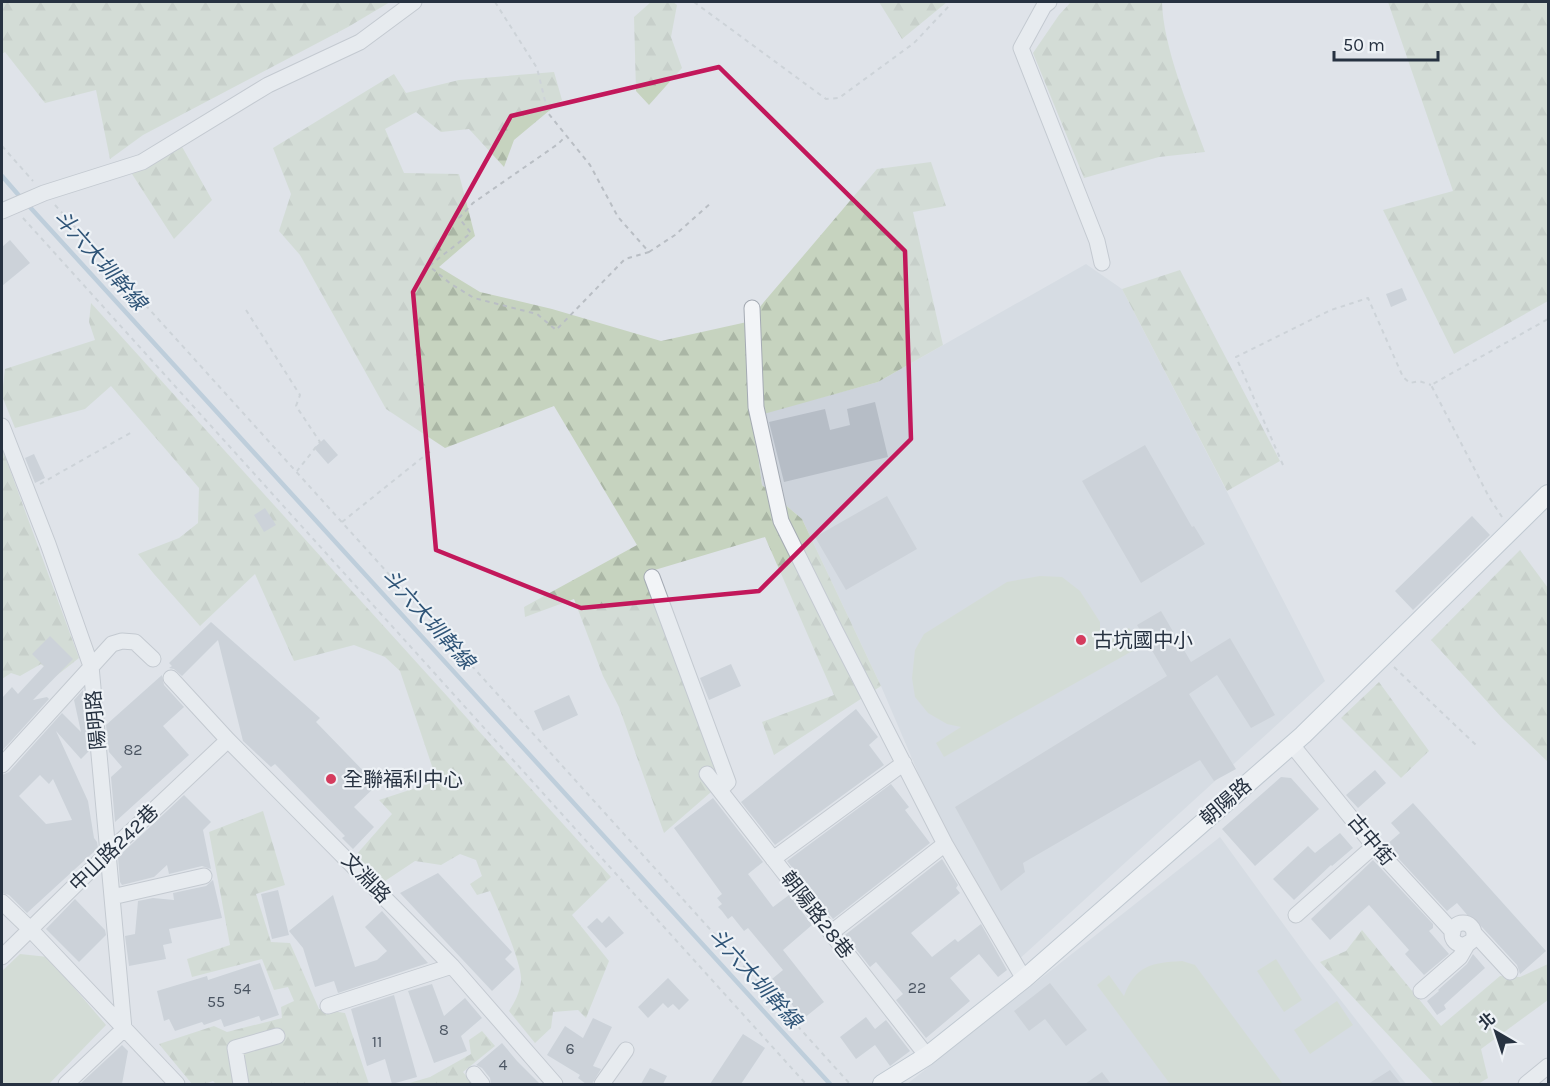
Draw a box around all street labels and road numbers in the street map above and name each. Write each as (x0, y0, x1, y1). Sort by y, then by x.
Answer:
street label: 陽明路 (82, 689, 110, 751)
street label: 朝陽路 (1196, 774, 1256, 830)
street label: 中山路242巷 (65, 800, 163, 896)
street label: 古中街 (1343, 810, 1399, 870)
street label: 文淵路 (337, 848, 395, 908)
street label: 朝陽路28巷 (776, 867, 858, 963)

